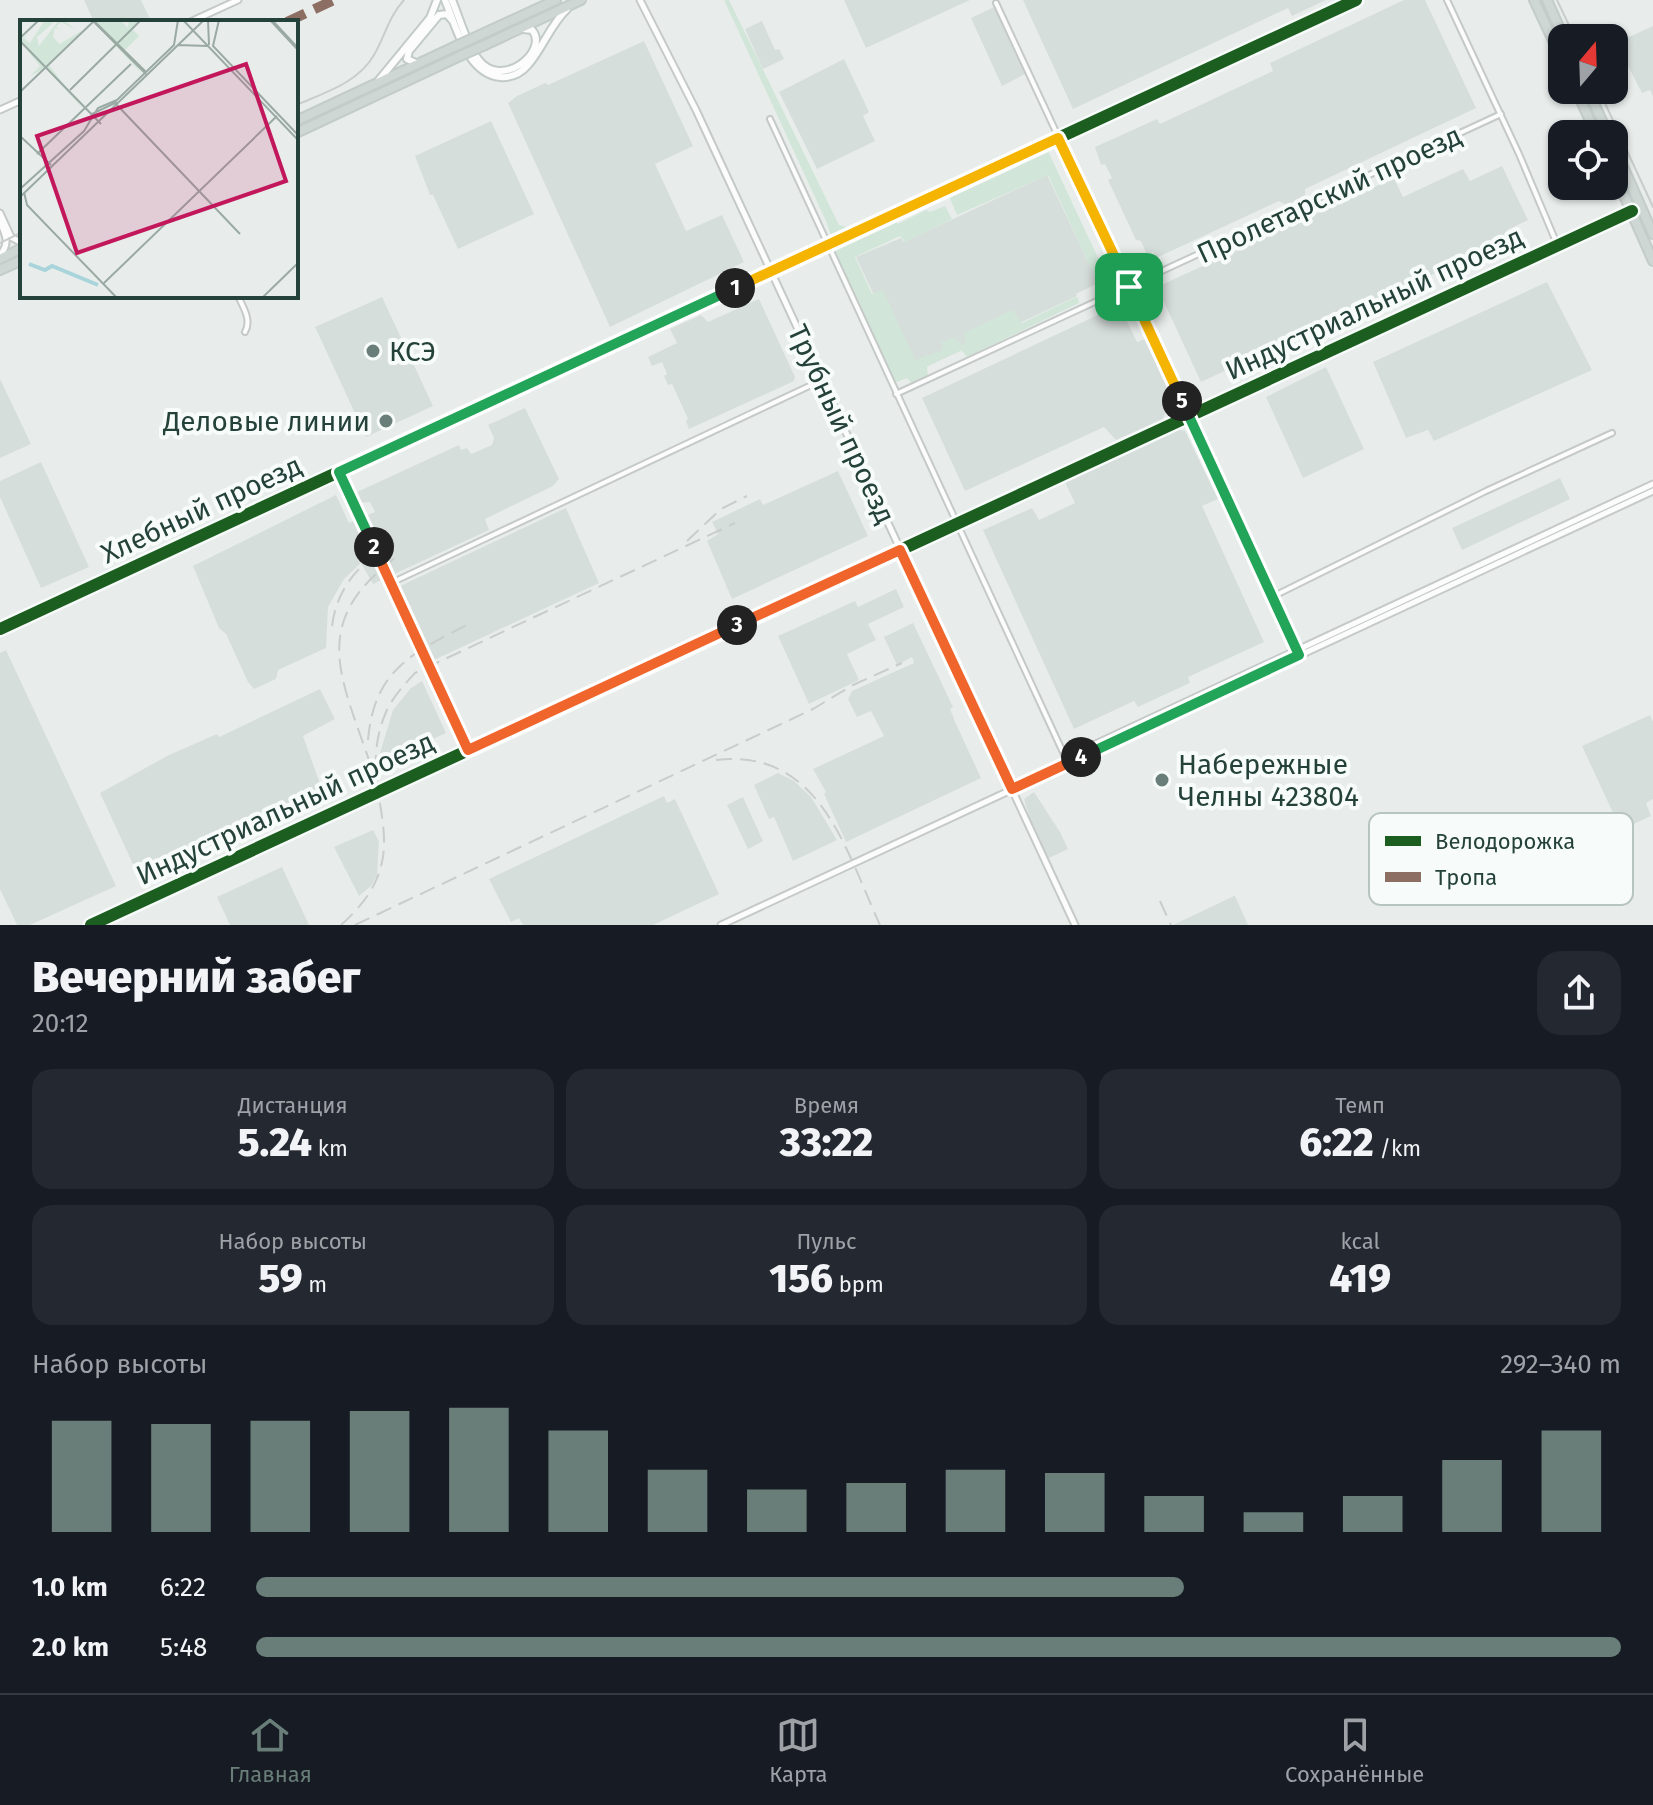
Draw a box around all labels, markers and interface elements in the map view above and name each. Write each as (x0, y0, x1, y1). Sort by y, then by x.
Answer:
inset map (20, 20, 298, 298)
north arrow (1548, 24, 1628, 104)
map controls (1548, 24, 1628, 200)
street label: Пролетарский проезд (1192, 119, 1467, 270)
button: locate (1548, 120, 1628, 200)
street label: Индустриальный проезд (1220, 220, 1528, 387)
pin (1095, 253, 1163, 321)
icon: arrive (1107, 265, 1151, 309)
pin: 1 (715, 268, 755, 308)
text: 1 (730, 274, 740, 301)
street label: Трубный проезд (781, 319, 902, 529)
place label: КСЭ (389, 335, 436, 368)
marker: КСЭ (364, 342, 382, 360)
pin: 5 (1162, 381, 1202, 421)
text: 5 (1176, 387, 1188, 414)
place label: Деловые линии (162, 405, 370, 438)
marker: Деловые линии (377, 412, 395, 430)
street label: Хлебный проезд (96, 449, 307, 570)
pin: 2 (354, 527, 394, 567)
text: 2 (368, 533, 380, 560)
pin: 3 (717, 605, 757, 645)
text: 3 (731, 611, 743, 638)
street label: Индустриальный проезд (131, 725, 439, 892)
pin: 4 (1061, 737, 1101, 777)
text: 4 (1075, 743, 1087, 770)
place label: Набережные Челны 423804 (1178, 748, 1359, 813)
marker: Набережные Челны 423804 (1153, 771, 1171, 789)
legend (1369, 813, 1633, 905)
text: Велодорожка (1435, 828, 1575, 855)
text: Тропа (1435, 864, 1497, 891)
text: Вечерний забег (32, 951, 360, 1004)
button: share (1537, 951, 1621, 1035)
text: 20:12 (32, 1008, 89, 1039)
text: Дистанция (238, 1092, 348, 1119)
text: Время (794, 1092, 859, 1119)
text: Темп (1335, 1092, 1385, 1119)
text: 5.24 (238, 1119, 312, 1167)
text: 33:22 (780, 1119, 873, 1167)
text: 6:22 (1299, 1119, 1374, 1167)
text: km (312, 1135, 348, 1162)
text: /km (1374, 1135, 1421, 1162)
text: Набор высоты (219, 1228, 367, 1255)
text: Пульс (797, 1228, 856, 1255)
text: kcal (1340, 1228, 1380, 1255)
text: 59 (258, 1255, 303, 1303)
text: 156 (769, 1255, 833, 1303)
text: 419 (1329, 1255, 1391, 1303)
text: m (303, 1271, 327, 1298)
text: bpm (833, 1271, 884, 1298)
text: Набор высоты (32, 1349, 207, 1380)
text: 292–340 m (1500, 1349, 1621, 1380)
text: 1.0 km (32, 1572, 108, 1603)
text: 6:22 (160, 1572, 206, 1603)
text: 2.0 km (32, 1632, 109, 1663)
text: 5:48 (160, 1632, 207, 1663)
tab: Главная (229, 1713, 312, 1788)
tab: Карта (769, 1713, 828, 1788)
tab: Сохранённые (1285, 1713, 1424, 1788)

